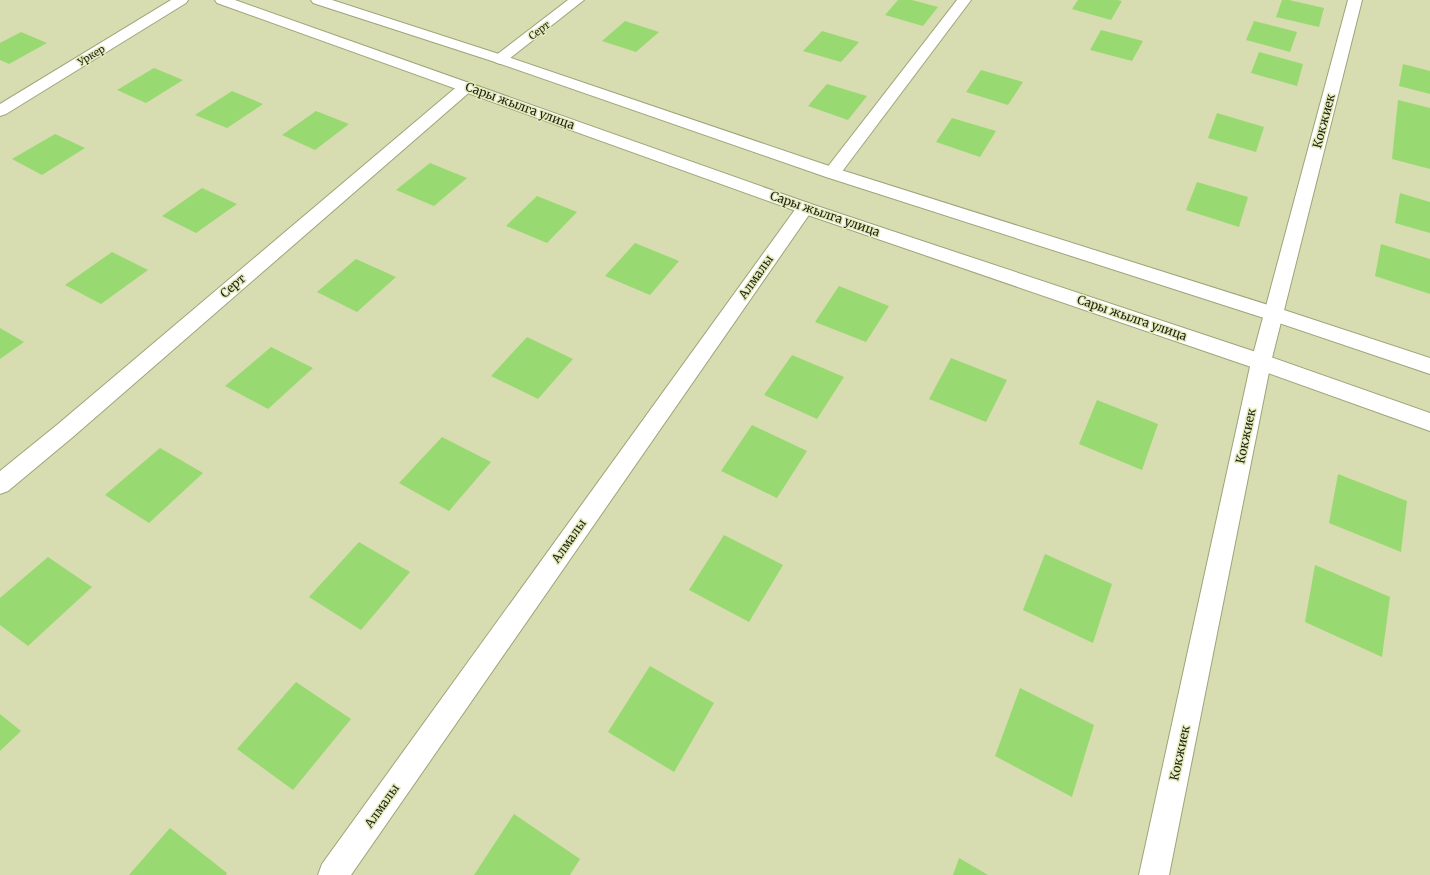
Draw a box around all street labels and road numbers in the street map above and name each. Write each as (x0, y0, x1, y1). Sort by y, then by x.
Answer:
street label: Серт (526, 18, 553, 43)
street label: Уркер (74, 42, 107, 69)
street label: Сары жылга улица (463, 79, 577, 132)
street label: Кокжиек (1309, 92, 1338, 150)
street label: Сары жылга улица (768, 188, 883, 240)
street label: Алмалы (735, 252, 776, 302)
street label: Серт (217, 271, 248, 301)
street label: Сары жылга улица (1075, 292, 1190, 344)
street label: Кокжиек (1232, 407, 1259, 465)
street label: Алмалы (548, 516, 589, 566)
street label: Кокжиек (1166, 724, 1193, 782)
street label: Алмалы (361, 781, 402, 831)

